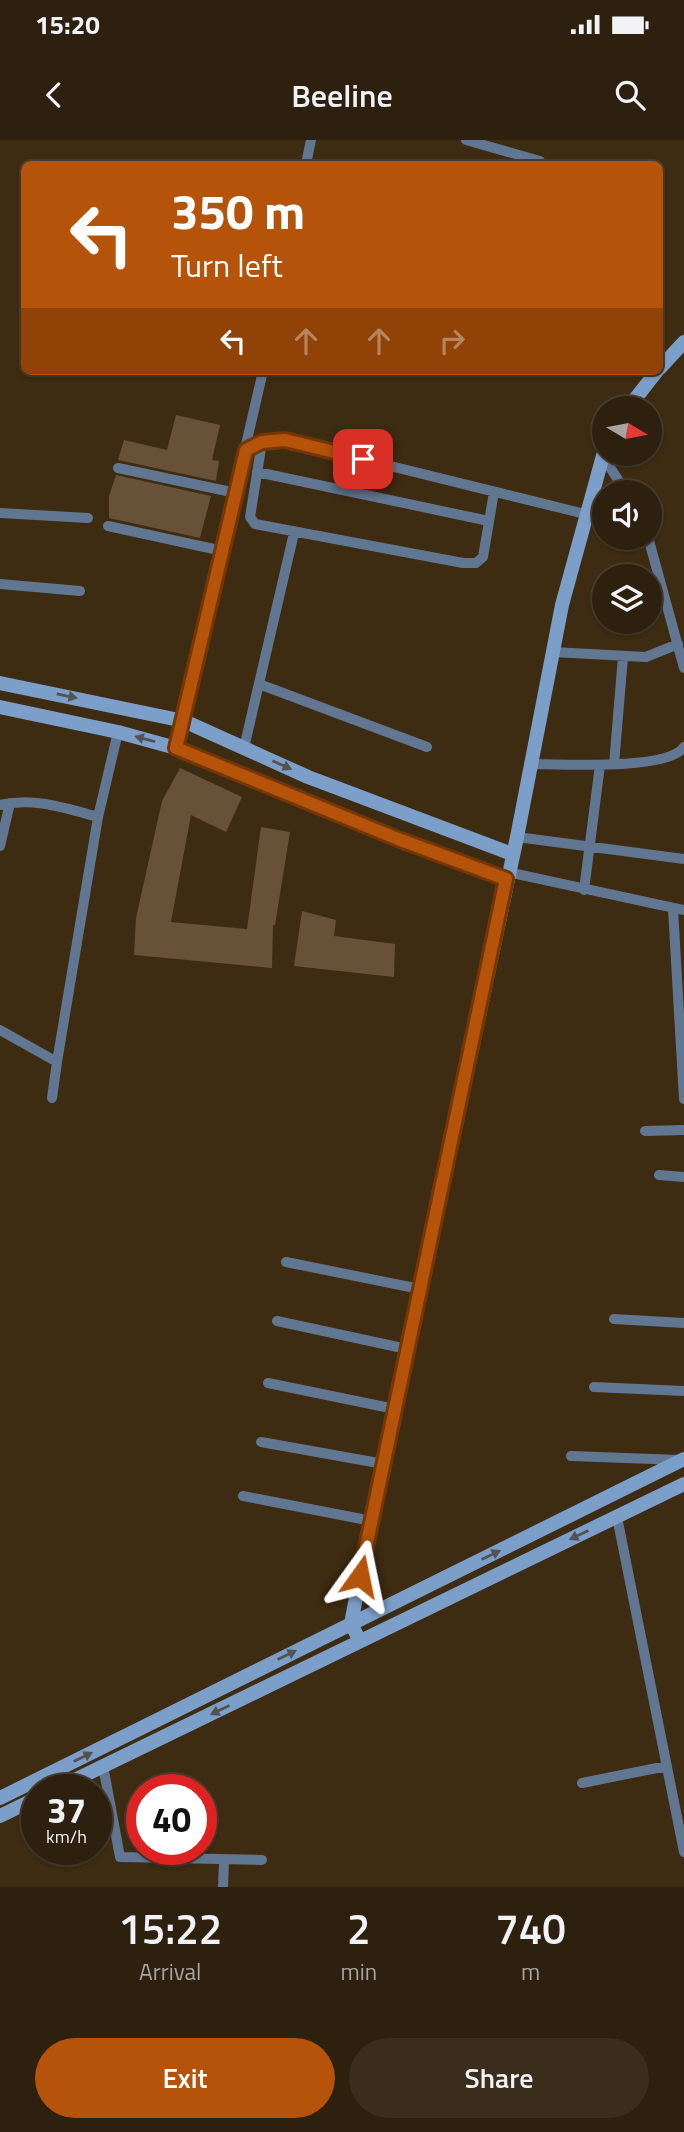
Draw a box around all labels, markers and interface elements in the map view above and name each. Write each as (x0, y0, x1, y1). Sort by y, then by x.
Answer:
text: 15:20 (35, 5, 100, 44)
text: Beeline (291, 71, 393, 119)
icon: back (35, 76, 73, 114)
icon: search (611, 76, 649, 114)
text: 350 m (171, 173, 305, 248)
icon: left (56, 189, 147, 280)
text: Turn left (171, 241, 283, 289)
icon: left (214, 322, 252, 360)
icon: ahead (287, 322, 325, 360)
icon: ahead (360, 322, 398, 360)
icon: right (433, 322, 471, 360)
north arrow (592, 396, 662, 466)
map controls (592, 396, 662, 634)
pin (333, 429, 393, 489)
icon: arrive (344, 440, 382, 478)
button: sound (592, 480, 662, 550)
button: layers (592, 564, 662, 634)
one-way arrow (56, 691, 78, 702)
one-way arrow (134, 733, 156, 744)
one-way arrow (272, 759, 292, 771)
one-way arrow (568, 1530, 589, 1541)
position arrow (323, 1539, 397, 1613)
one-way arrow (481, 1549, 501, 1560)
one-way arrow (277, 1650, 297, 1661)
one-way arrow (210, 1704, 230, 1715)
one-way arrow (73, 1751, 93, 1762)
speed limit sign: 40 (126, 1774, 217, 1865)
text: 37 (47, 1783, 86, 1837)
text: km/h (46, 1823, 87, 1850)
text: 15:22 (118, 1896, 222, 1960)
text: 2 (347, 1896, 371, 1960)
text: 740 (495, 1896, 566, 1960)
text: Arrival (139, 1954, 201, 1989)
text: min (340, 1954, 377, 1989)
text: m (521, 1954, 540, 1989)
button: Exit (35, 2038, 335, 2118)
button: Share (349, 2038, 649, 2118)

